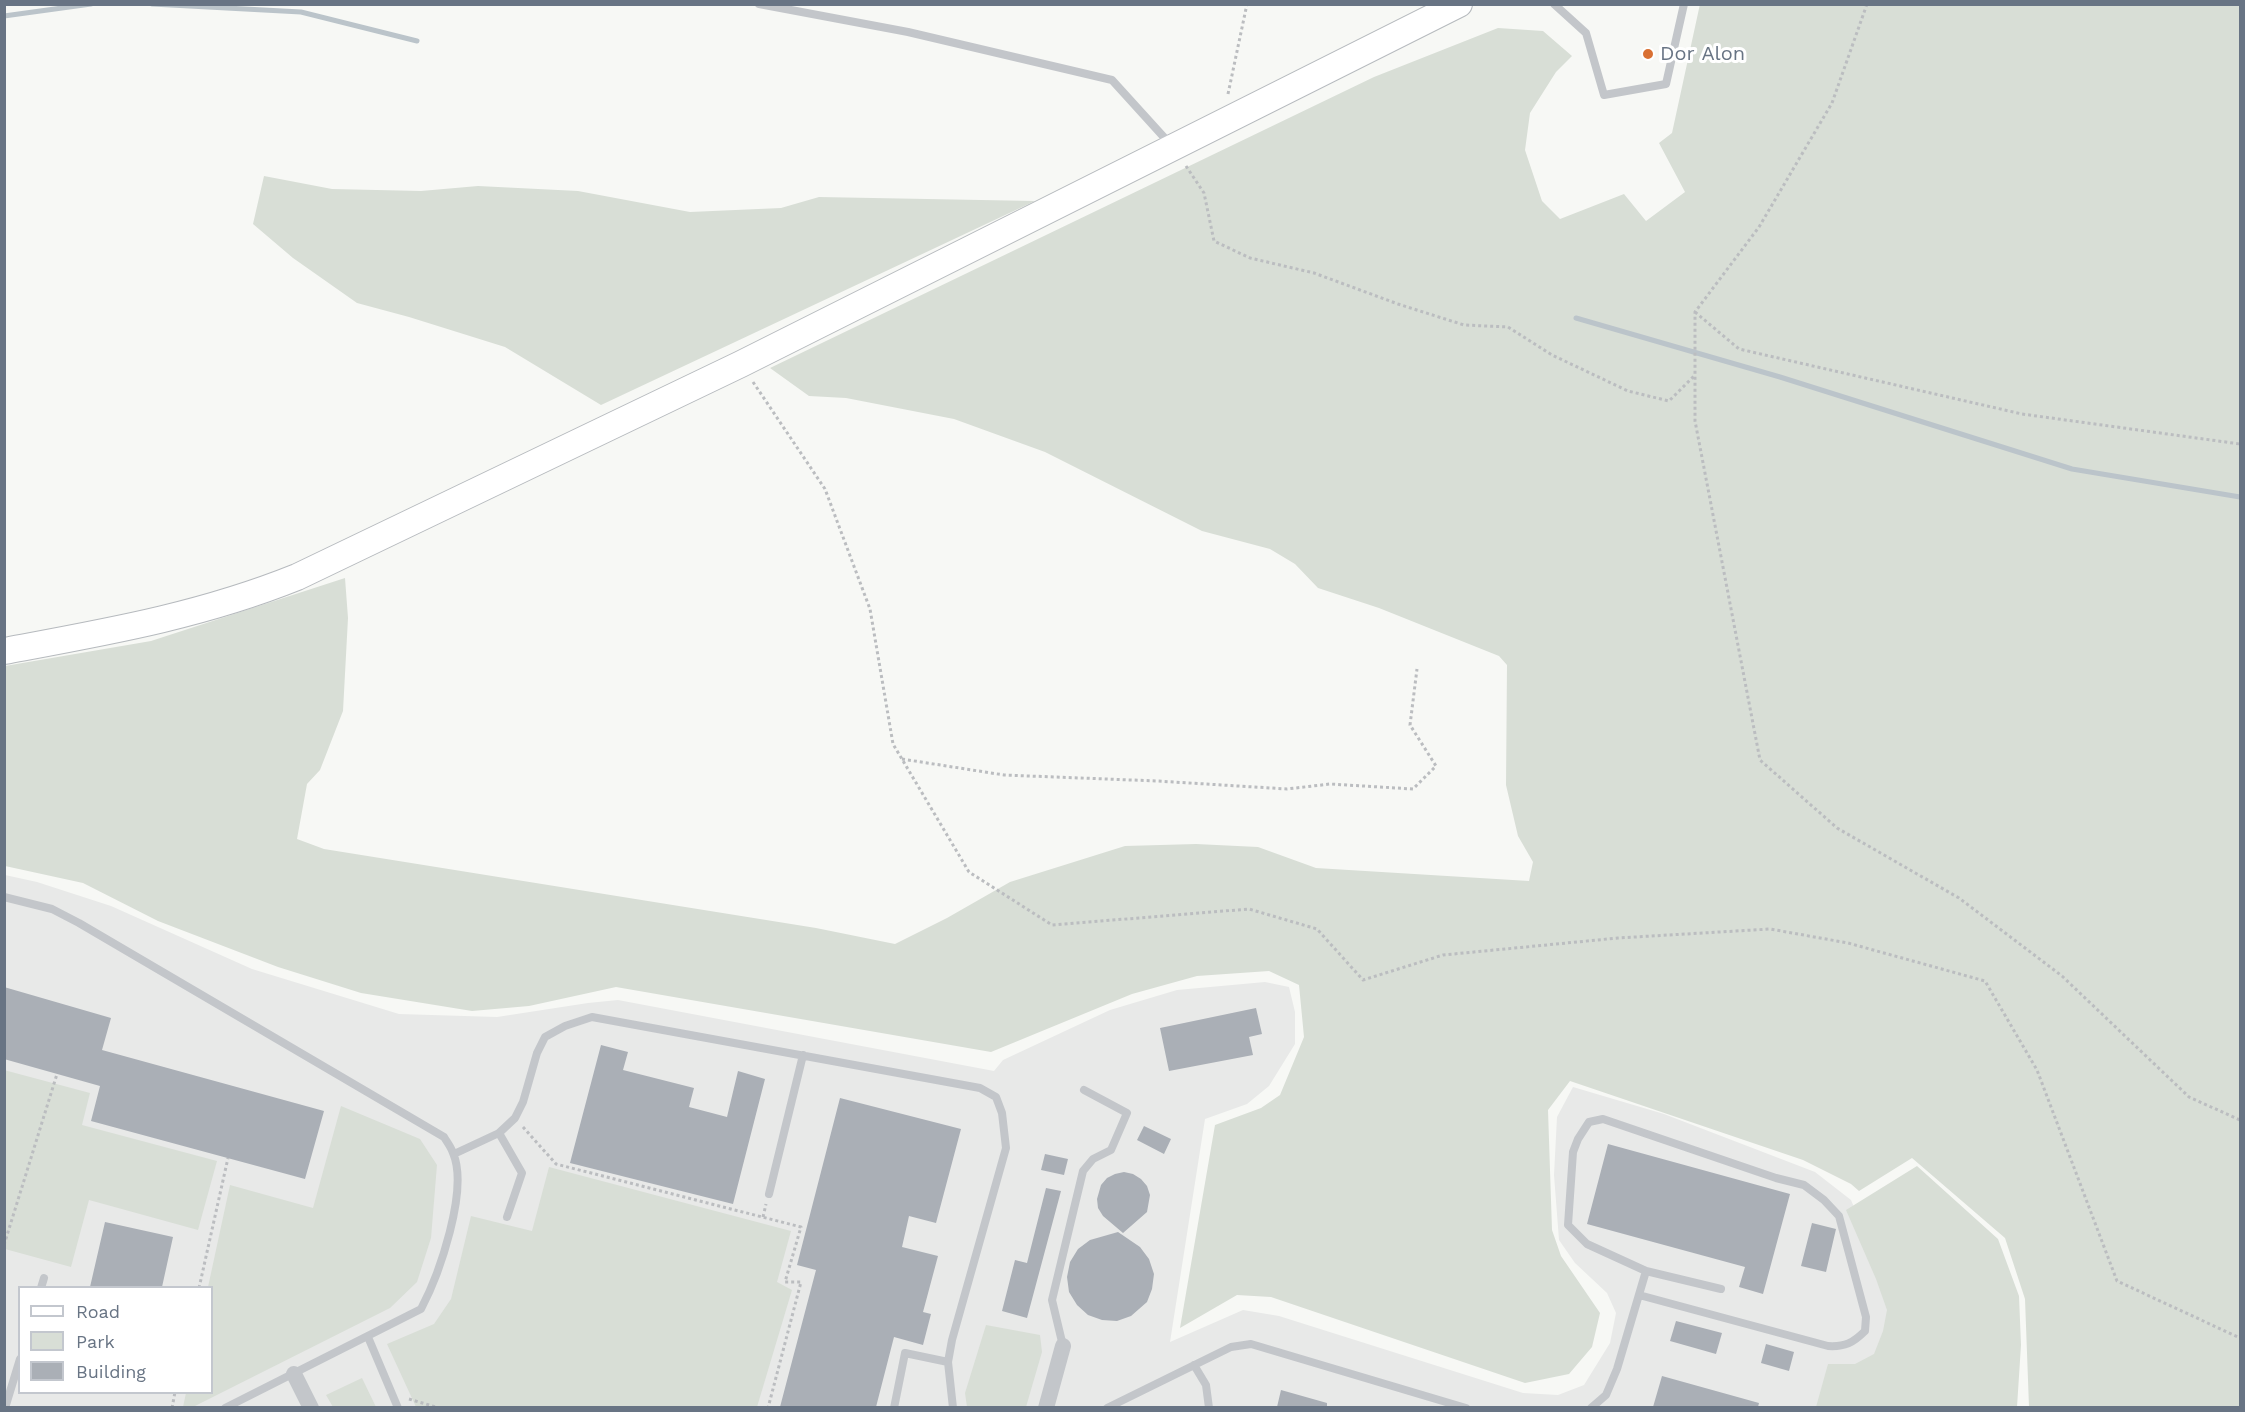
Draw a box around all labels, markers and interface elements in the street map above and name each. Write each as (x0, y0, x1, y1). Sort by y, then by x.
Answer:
place label: Dor Alon (1660, 42, 1745, 66)
marker: Dor Alon (1641, 47, 1655, 61)
legend (18, 1286, 213, 1394)
text: Road (76, 1301, 120, 1322)
text: Park (76, 1331, 115, 1352)
text: Building (76, 1361, 146, 1382)

